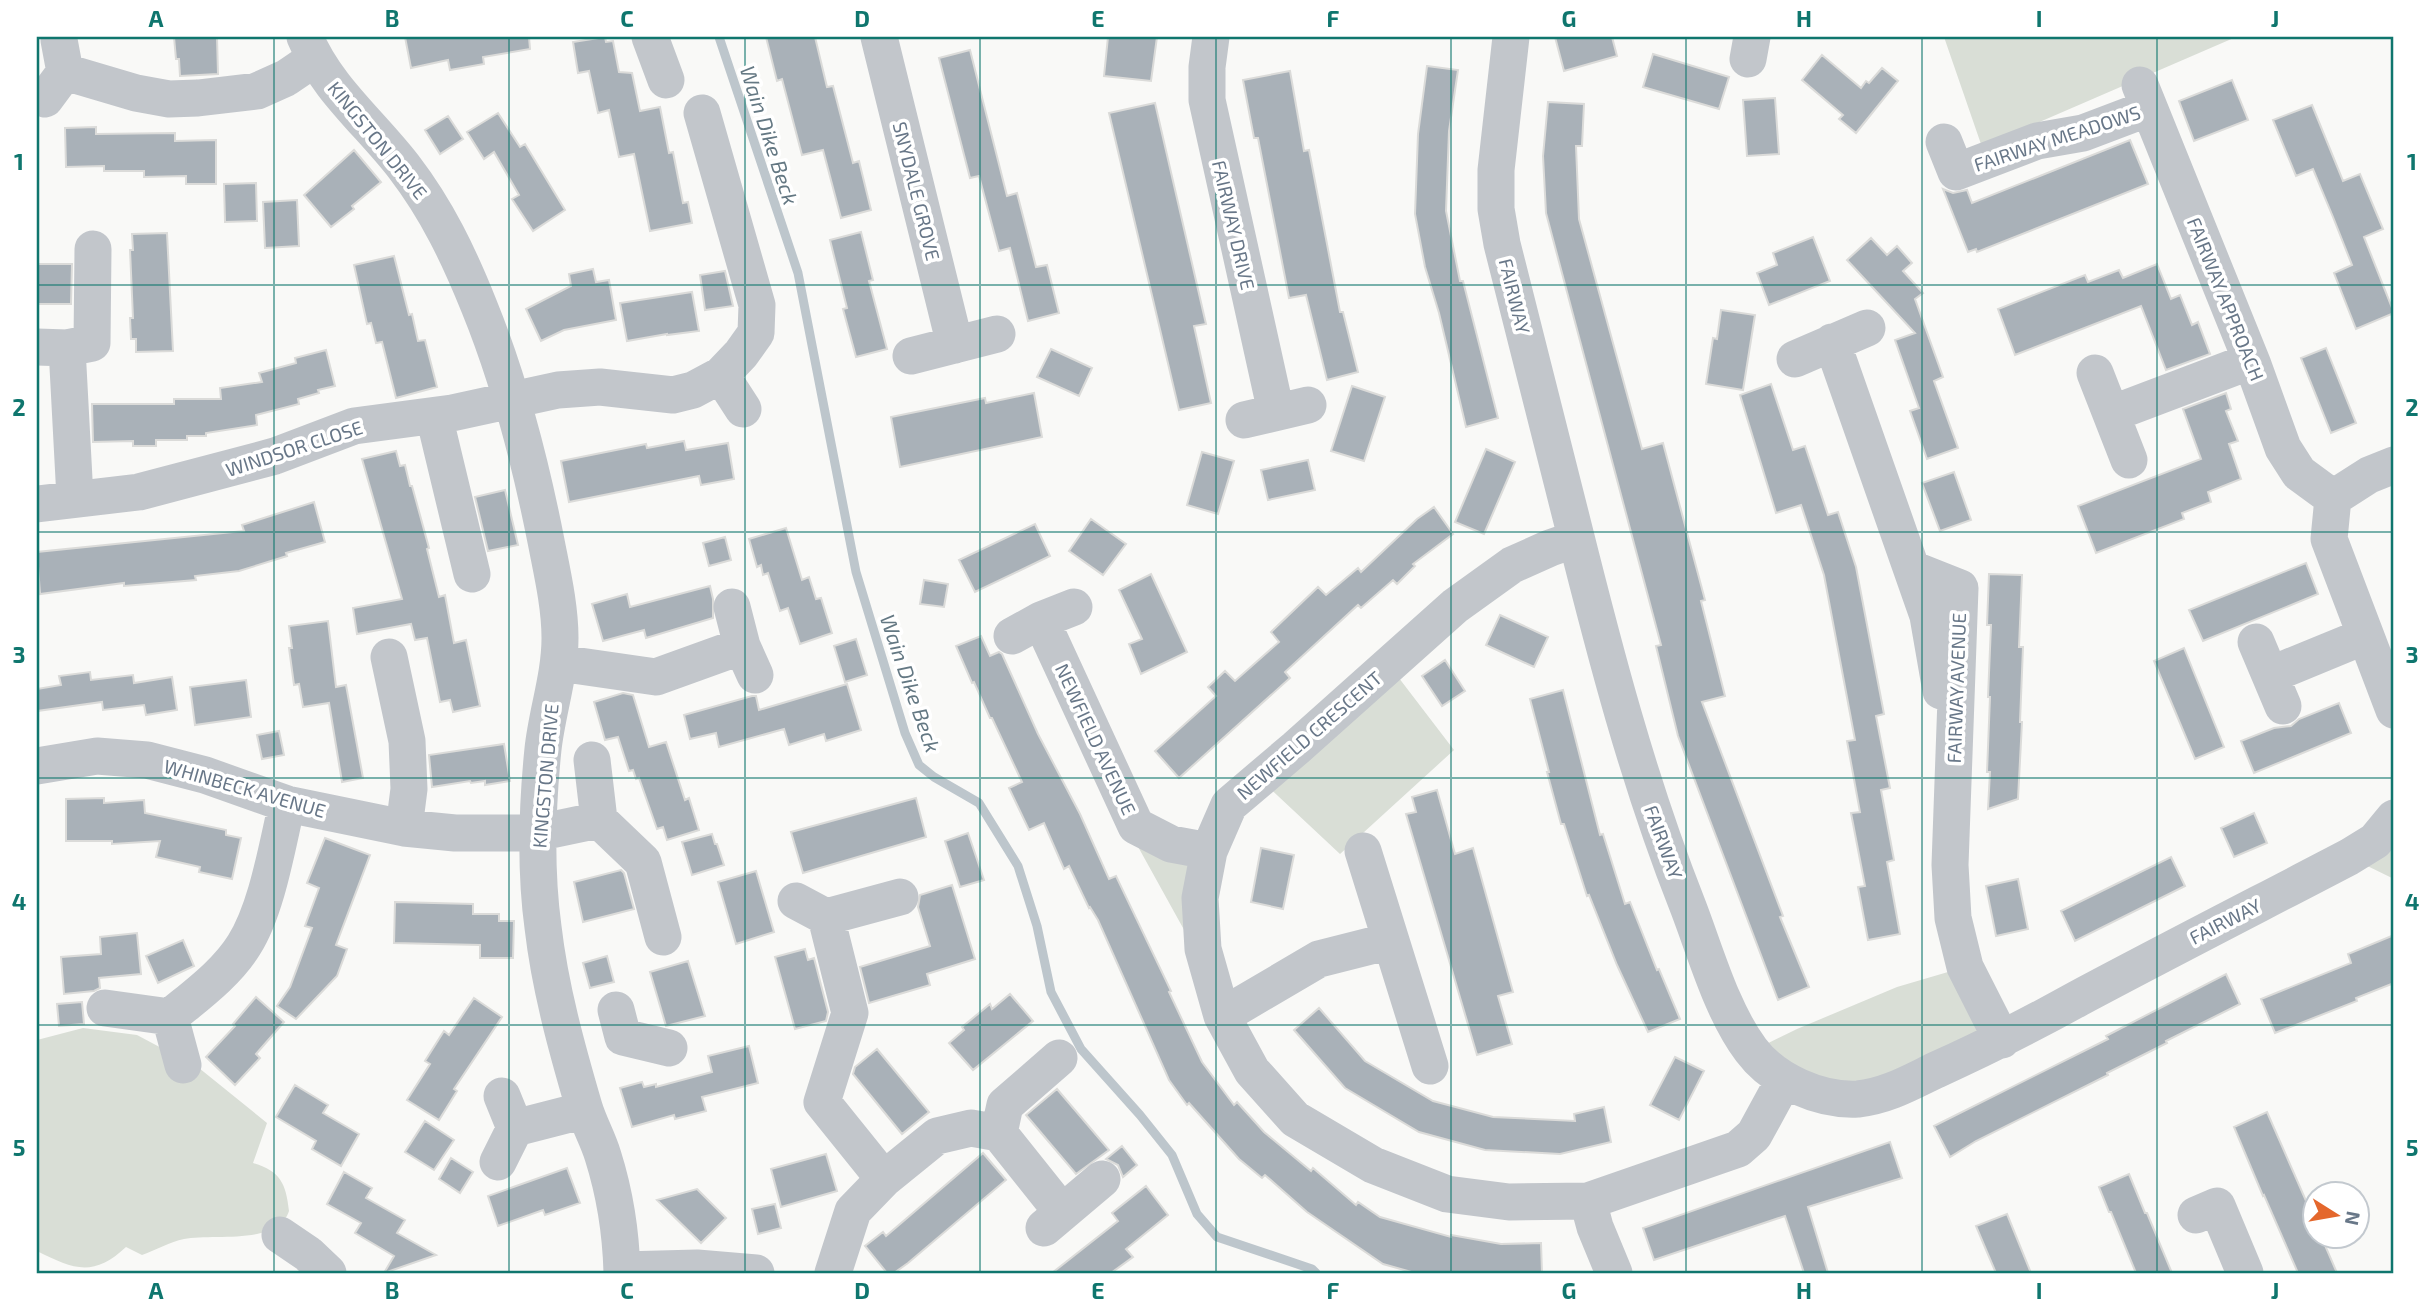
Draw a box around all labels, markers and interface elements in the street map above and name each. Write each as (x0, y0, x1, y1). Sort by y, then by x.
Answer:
text: A (148, 4, 164, 32)
text: B (385, 4, 399, 32)
text: C (620, 4, 634, 32)
text: D (854, 4, 870, 32)
text: E (1091, 4, 1105, 32)
text: F (1327, 4, 1340, 32)
text: G (1562, 4, 1576, 32)
text: H (1796, 4, 1812, 32)
text: I (2036, 4, 2042, 32)
text: J (2271, 4, 2279, 32)
water label: Wain Dike Beck (736, 62, 804, 208)
street label: KINGSTON DRIVE (323, 76, 433, 204)
street label: FAIRWAY MEADOWS (1971, 100, 2143, 176)
street label: SNYDALE GROVE (889, 119, 945, 263)
text: 1 (14, 147, 24, 175)
text: 1 (2407, 147, 2417, 175)
street label: FAIRWAY DRIVE (1208, 158, 1260, 292)
street label: FAIRWAY APPROACH (2183, 214, 2269, 384)
street label: FAIRWAY (1495, 256, 1536, 336)
text: 2 (12, 393, 26, 421)
text: 2 (2405, 393, 2419, 421)
street label: WINDSOR CLOSE (223, 415, 365, 481)
water label: Wain Dike Beck (876, 611, 946, 756)
street label: FAIRWAY AVENUE (1942, 612, 1970, 764)
text: 3 (12, 640, 26, 668)
text: 3 (2405, 640, 2419, 668)
street label: NEWFIELD AVENUE (1051, 660, 1141, 818)
street label: NEWFIELD CRESCENT (1232, 666, 1386, 804)
street label: KINGSTON DRIVE (527, 703, 563, 849)
street label: WHINBECK AVENUE (162, 754, 328, 822)
street label: FAIRWAY (1640, 802, 1688, 882)
text: 4 (12, 887, 26, 915)
text: 4 (2405, 887, 2419, 915)
street label: FAIRWAY (2185, 893, 2265, 949)
text: 5 (13, 1133, 25, 1161)
text: 5 (2406, 1133, 2418, 1161)
north arrow (2302, 1180, 2372, 1250)
text: N (2341, 1209, 2366, 1227)
text: A (148, 1276, 164, 1304)
text: B (385, 1276, 399, 1304)
text: C (620, 1276, 634, 1304)
text: D (854, 1276, 870, 1304)
text: E (1091, 1276, 1105, 1304)
text: F (1327, 1276, 1340, 1304)
text: G (1562, 1276, 1576, 1304)
text: H (1796, 1276, 1812, 1304)
text: I (2036, 1276, 2042, 1304)
text: J (2271, 1276, 2279, 1304)

